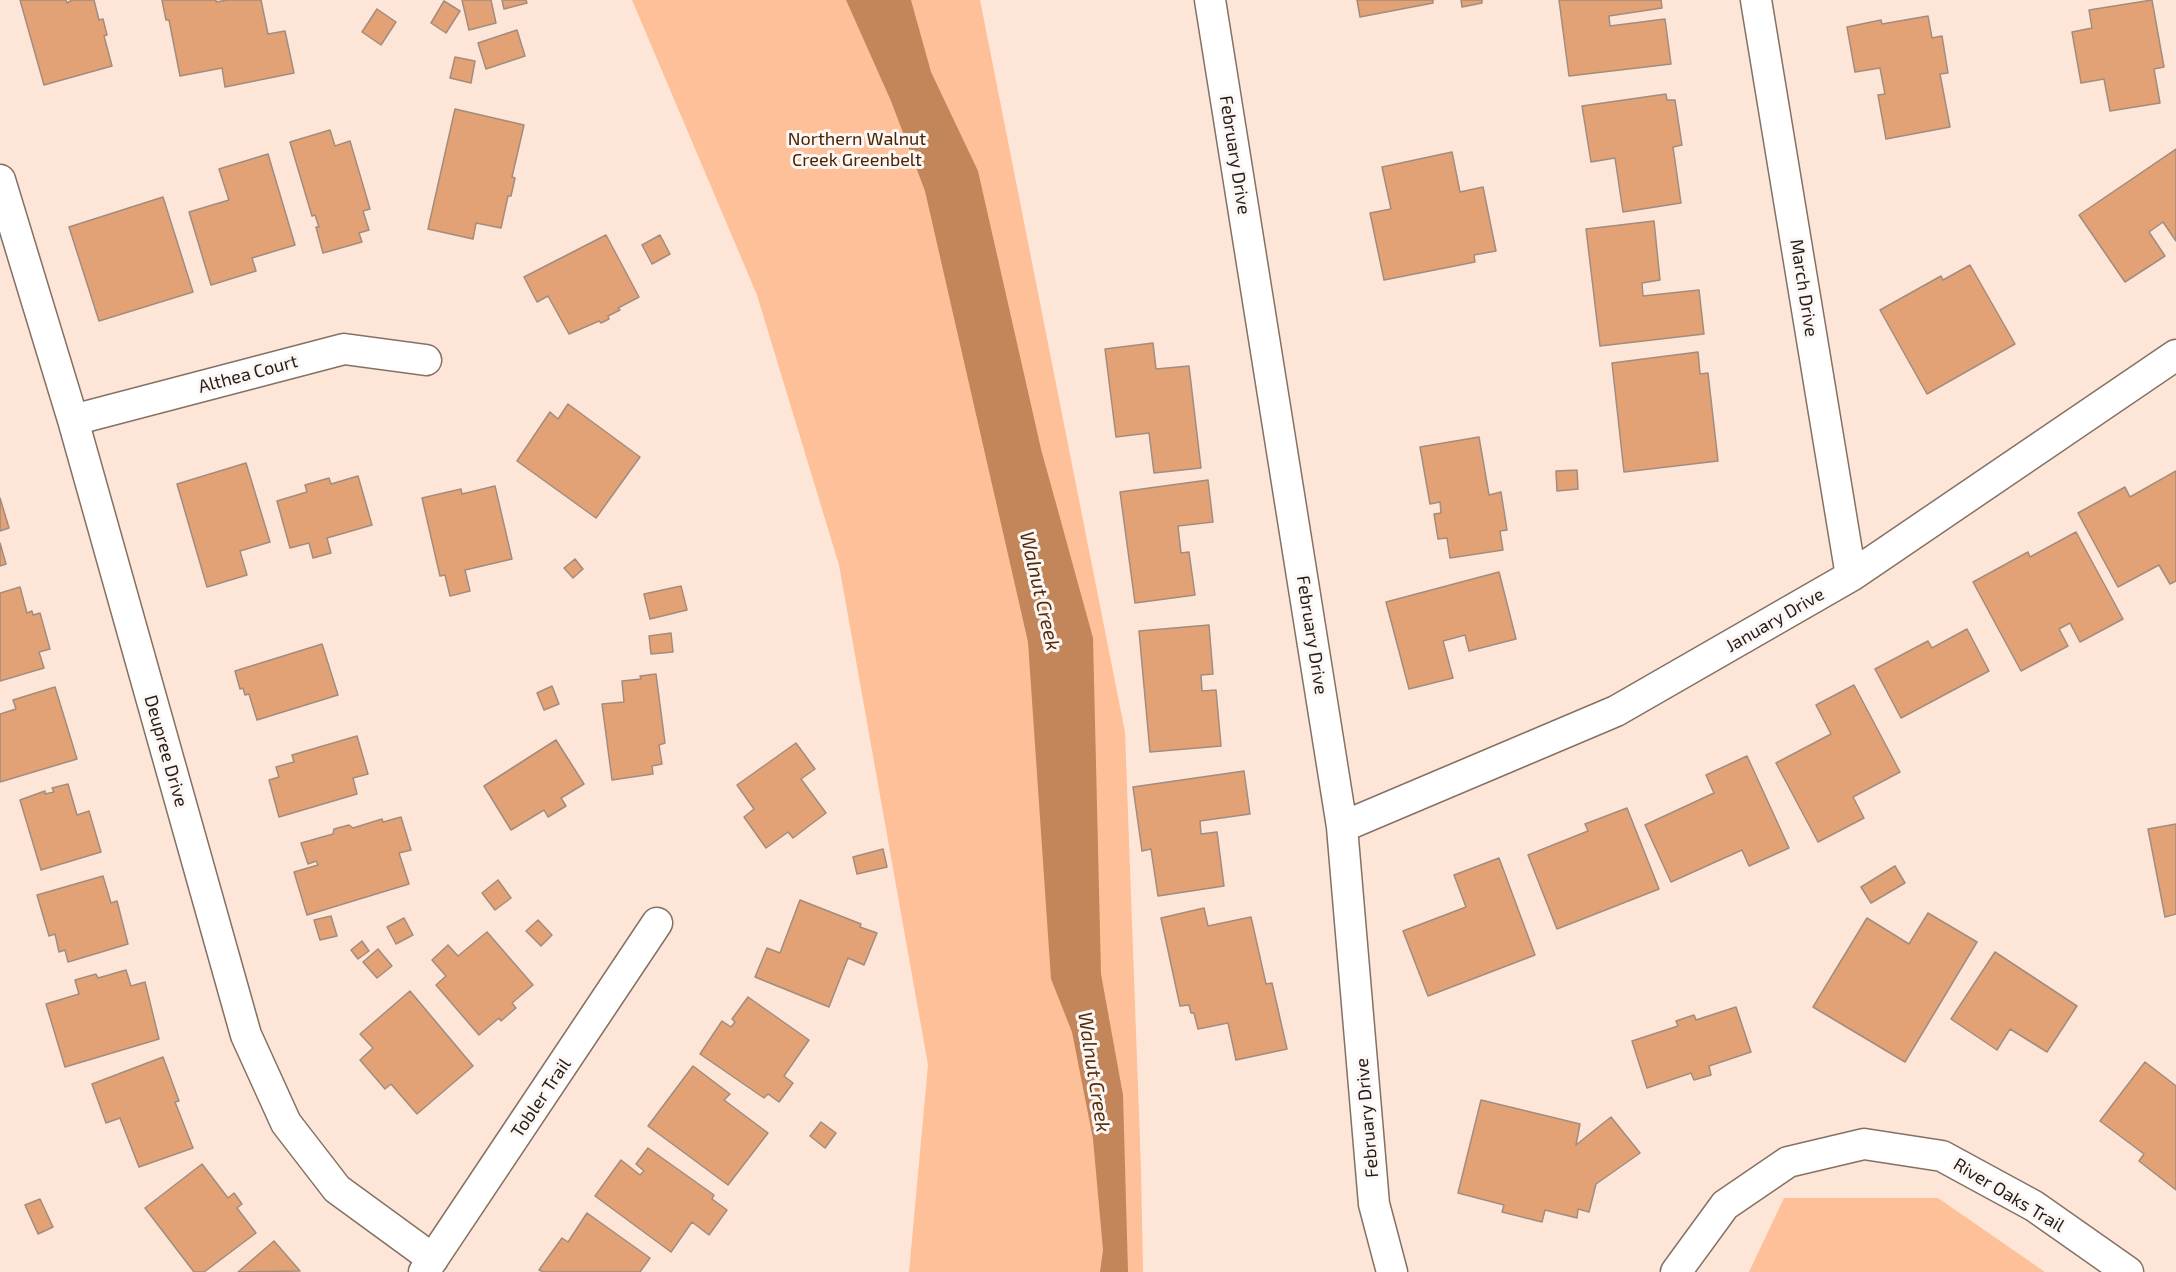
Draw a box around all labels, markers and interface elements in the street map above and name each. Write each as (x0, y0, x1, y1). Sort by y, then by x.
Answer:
street label: February Drive (1215, 94, 1255, 216)
park label: Northern Walnut Creek Greenbelt (788, 128, 926, 170)
street label: March Drive (1786, 238, 1822, 338)
street label: Althea Court (196, 350, 300, 398)
water label: Walnut Creek (1015, 529, 1065, 653)
street label: February Drive (1292, 574, 1332, 696)
street label: January Drive (1722, 583, 1828, 657)
street label: Deupree Drive (140, 693, 192, 809)
water label: Walnut Creek (1073, 1010, 1115, 1134)
street label: Tobler Trail (507, 1054, 575, 1142)
street label: February Drive (1351, 1057, 1383, 1179)
street label: River Oaks Trail (1950, 1153, 2068, 1237)

